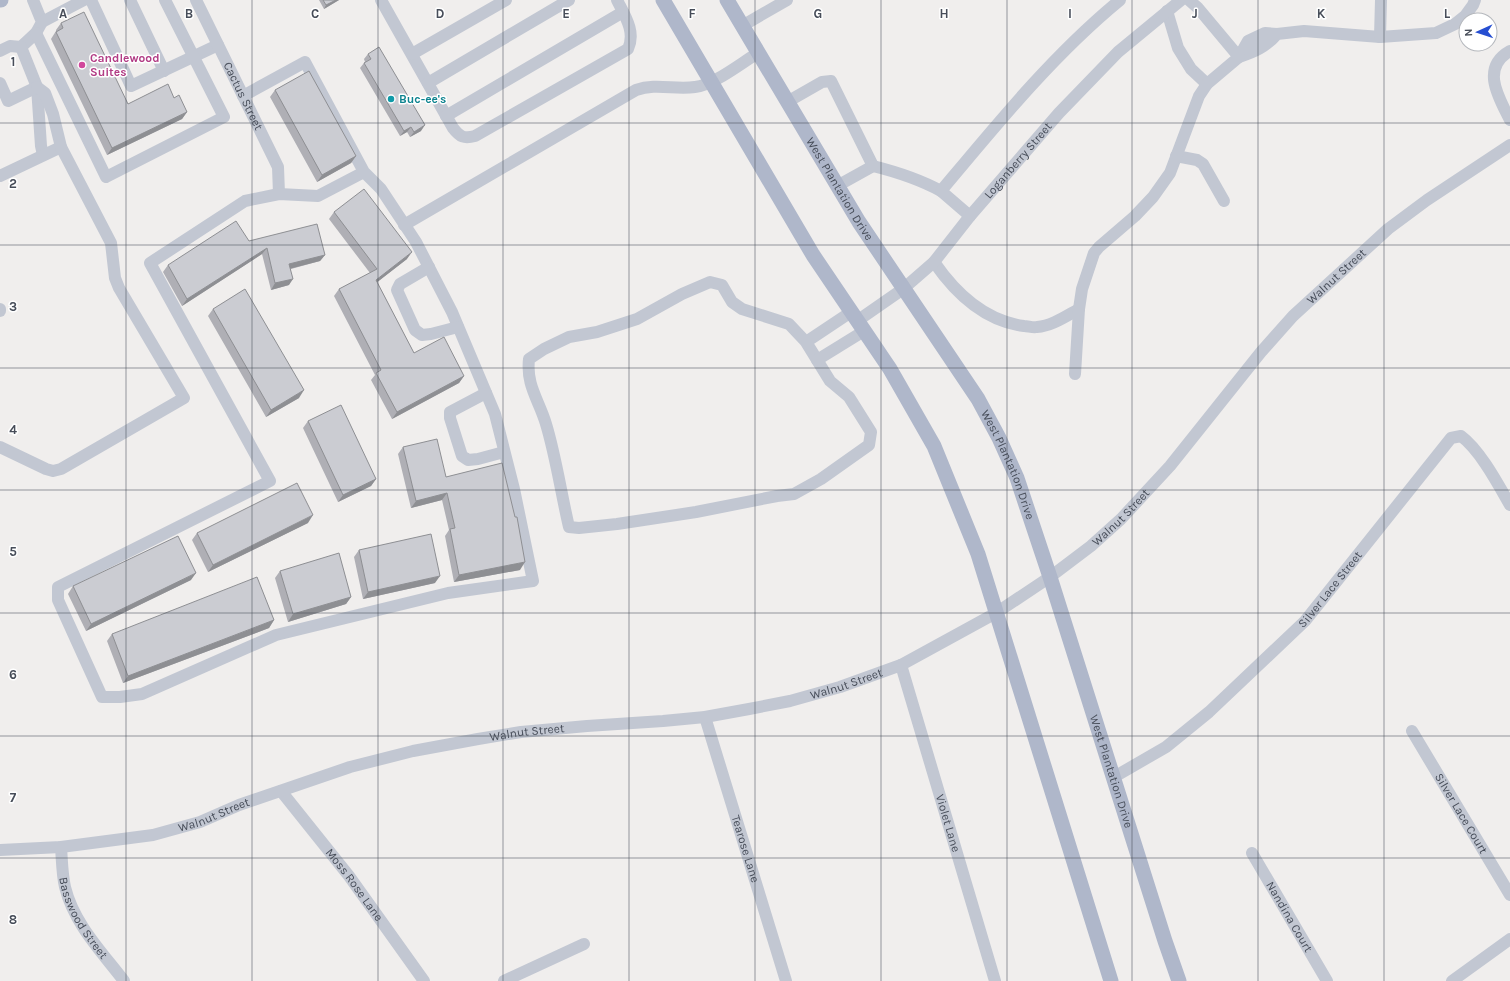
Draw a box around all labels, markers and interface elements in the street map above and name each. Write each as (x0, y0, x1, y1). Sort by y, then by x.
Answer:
text: A (59, 6, 67, 21)
text: B (185, 6, 193, 21)
text: C (311, 6, 319, 21)
text: D (436, 6, 445, 21)
text: E (562, 6, 570, 21)
text: F (688, 6, 696, 21)
text: G (814, 6, 822, 21)
text: H (939, 6, 949, 21)
text: I (1068, 6, 1072, 21)
text: J (1192, 6, 1198, 21)
text: K (1317, 6, 1326, 21)
text: L (1444, 6, 1451, 21)
north arrow (1458, 12, 1498, 52)
text: N (1462, 28, 1475, 37)
place label: Candlewood Suites (90, 51, 160, 79)
text: 1 (11, 54, 15, 69)
marker: Candlewood Suites (77, 60, 87, 70)
street label: Cactus Street (221, 60, 266, 133)
place label: Buc-ee's (399, 92, 446, 106)
marker: Buc-ee's (386, 94, 396, 104)
street label: Loganberry Street (981, 119, 1055, 201)
street label: West Plantation Drive (803, 135, 876, 243)
text: 2 (9, 176, 17, 191)
street label: Walnut Street (1304, 245, 1369, 307)
text: 3 (9, 299, 17, 314)
street label: West Plantation Drive (978, 407, 1037, 521)
text: 4 (9, 422, 17, 437)
street label: Walnut Street (1089, 486, 1153, 549)
text: 5 (9, 544, 17, 559)
street label: Silver Lace Street (1295, 548, 1365, 631)
street label: Walnut Street (808, 665, 885, 702)
text: 6 (9, 667, 17, 682)
street label: West Plantation Drive (1087, 713, 1136, 830)
street label: Walnut Street (489, 721, 565, 744)
street label: Silver Lace Court (1432, 771, 1491, 857)
text: 7 (10, 790, 17, 805)
street label: Violet Lane (933, 793, 963, 854)
street label: Walnut Street (177, 795, 252, 835)
street label: Tearose Lane (729, 814, 762, 884)
street label: Moss Rose Lane (323, 846, 386, 924)
street label: Basswood Street (56, 876, 111, 962)
street label: Nandina Court (1263, 879, 1316, 955)
text: 8 (9, 912, 17, 927)

